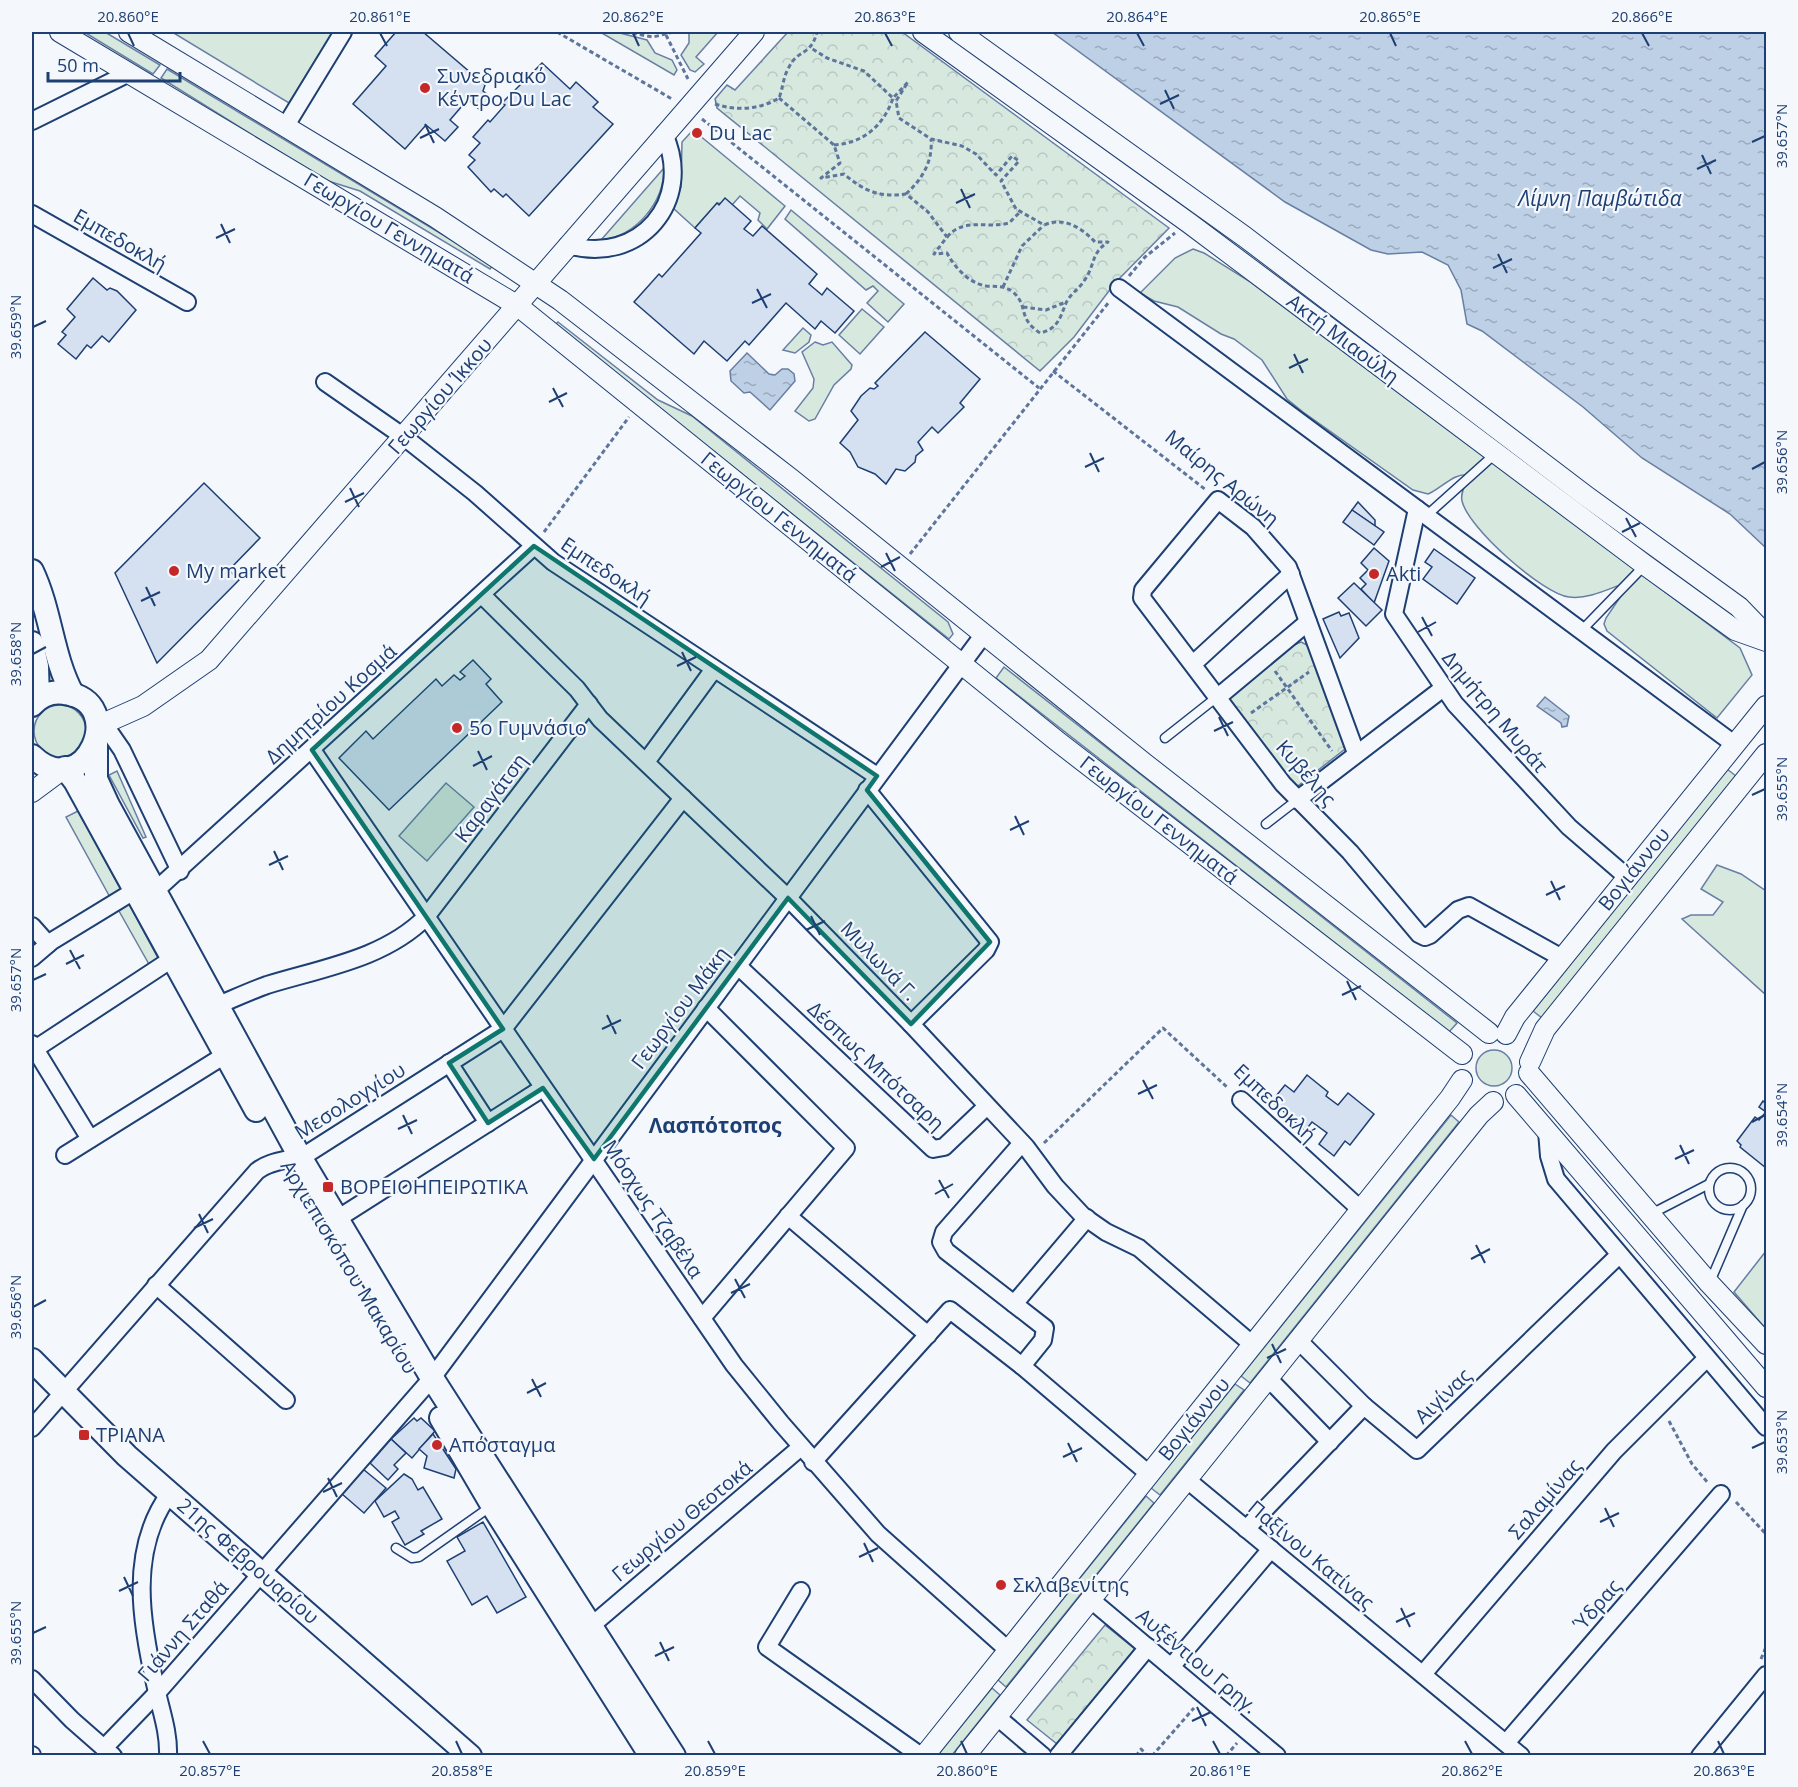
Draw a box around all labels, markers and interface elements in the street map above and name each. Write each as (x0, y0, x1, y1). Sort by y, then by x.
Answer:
text: 20.860°E (97, 6, 159, 26)
text: 20.861°E (349, 6, 411, 26)
text: 20.862°E (602, 6, 664, 26)
text: 20.863°E (854, 6, 916, 26)
text: 20.864°E (1106, 6, 1168, 26)
text: 20.865°E (1359, 6, 1421, 26)
text: 20.866°E (1611, 6, 1673, 26)
scale bar (48, 45, 180, 83)
text: 50 m (57, 53, 99, 77)
place label: Συνεδριακό Κέντρο Du Lac (437, 62, 571, 112)
marker: Συνεδριακό Κέντρο Du Lac (418, 81, 432, 95)
text: 39.657°N (1771, 104, 1791, 168)
place label: Du Lac (709, 119, 772, 146)
marker: Du Lac (690, 126, 704, 140)
street label: Γεωργίου Γεννηματά (299, 166, 479, 289)
water label: Λίμνη Παμβώτιδα (1516, 184, 1682, 212)
street label: Εμπεδοκλή (69, 202, 172, 277)
street label: Ακτή Μιαούλη (1282, 287, 1405, 390)
text: 39.659°N (5, 295, 25, 359)
street label: Γεωργίου Ίκκου (381, 332, 498, 460)
street label: Μαίρης Αρώνη (1160, 423, 1285, 532)
text: 39.656°N (1771, 430, 1791, 494)
street label: Γεωργίου Γεννηματά (695, 445, 863, 588)
street label: Εμπεδοκλή (556, 530, 657, 611)
place label: My market (186, 557, 286, 584)
place label: Akti (1386, 560, 1421, 587)
marker: My market (167, 564, 181, 578)
marker: Akti (1367, 567, 1381, 581)
text: 39.658°N (5, 622, 25, 686)
street label: Δημητρίου Κοσμά (259, 638, 402, 770)
street label: Δημήτρη Μυράτ (1436, 645, 1554, 778)
place label: 5ο Γυμνάσιο (469, 714, 587, 741)
marker: 5ο Γυμνάσιο (450, 721, 464, 735)
street label: Κυβέλης (1270, 734, 1343, 812)
street label: Καραγάτση (448, 748, 533, 848)
street label: Γεωργίου Γεννηματά (1075, 749, 1244, 890)
text: 39.655°N (1771, 757, 1791, 821)
street label: Βογιάννου (1592, 821, 1676, 916)
street label: Μυλωνά Γ. (835, 915, 924, 1006)
street label: Γεωργίου Μάκη (625, 941, 735, 1074)
text: 39.657°N (5, 948, 25, 1012)
street label: Δέσπως Μπότσαρη (802, 995, 951, 1136)
street label: Μεσολογγίου (289, 1056, 410, 1145)
street label: Εμπεδοκλή (1228, 1057, 1322, 1148)
text: 39.654°N (1771, 1083, 1791, 1147)
district label: Λασπότοπος (649, 1111, 782, 1139)
street label: Μόσχως Τζαβέλα (597, 1134, 710, 1283)
street label: Αρχιεπισκόπου Μακαρίου (275, 1155, 424, 1379)
place label: ΒΟΡΕΙΟΗΠΕΙΡΩΤΙΚΑ (340, 1173, 528, 1200)
marker: ΒΟΡΕΙΟΗΠΕΙΡΩΤΙΚΑ (321, 1180, 335, 1194)
text: 39.656°N (5, 1275, 25, 1339)
street label: Αιγίνας (1408, 1362, 1477, 1429)
street label: Βογιάννου (1152, 1371, 1236, 1466)
text: 39.653°N (1771, 1410, 1791, 1474)
place label: ΤΡΙΑΝΑ (96, 1421, 165, 1448)
marker: ΤΡΙΑΝΑ (77, 1428, 91, 1442)
place label: Απόσταγμα (449, 1431, 555, 1458)
marker: Απόσταγμα (430, 1438, 444, 1452)
street label: Σαλαμίνας (1502, 1452, 1587, 1545)
street label: Γεωργίου Θεοτοκά (606, 1454, 757, 1587)
street label: 21ης Φεβρουαρίου (172, 1492, 325, 1630)
street label: Παξίνου Κατίνας (1243, 1494, 1380, 1616)
place label: Σκλαβενίτης (1013, 1571, 1129, 1598)
street label: Ύδρας (1566, 1573, 1627, 1637)
street label: Γιάννη Σταθά (131, 1574, 234, 1687)
marker: Σκλαβενίτης (994, 1578, 1008, 1592)
text: 39.655°N (5, 1601, 25, 1665)
street label: Αυξέντιου Γρηγ. (1131, 1602, 1264, 1719)
text: 20.857°E (179, 1760, 241, 1780)
text: 20.858°E (431, 1760, 493, 1780)
text: 20.859°E (684, 1760, 746, 1780)
text: 20.860°E (936, 1760, 998, 1780)
text: 20.861°E (1189, 1760, 1251, 1780)
text: 20.862°E (1441, 1760, 1503, 1780)
text: 20.863°E (1693, 1760, 1755, 1780)

